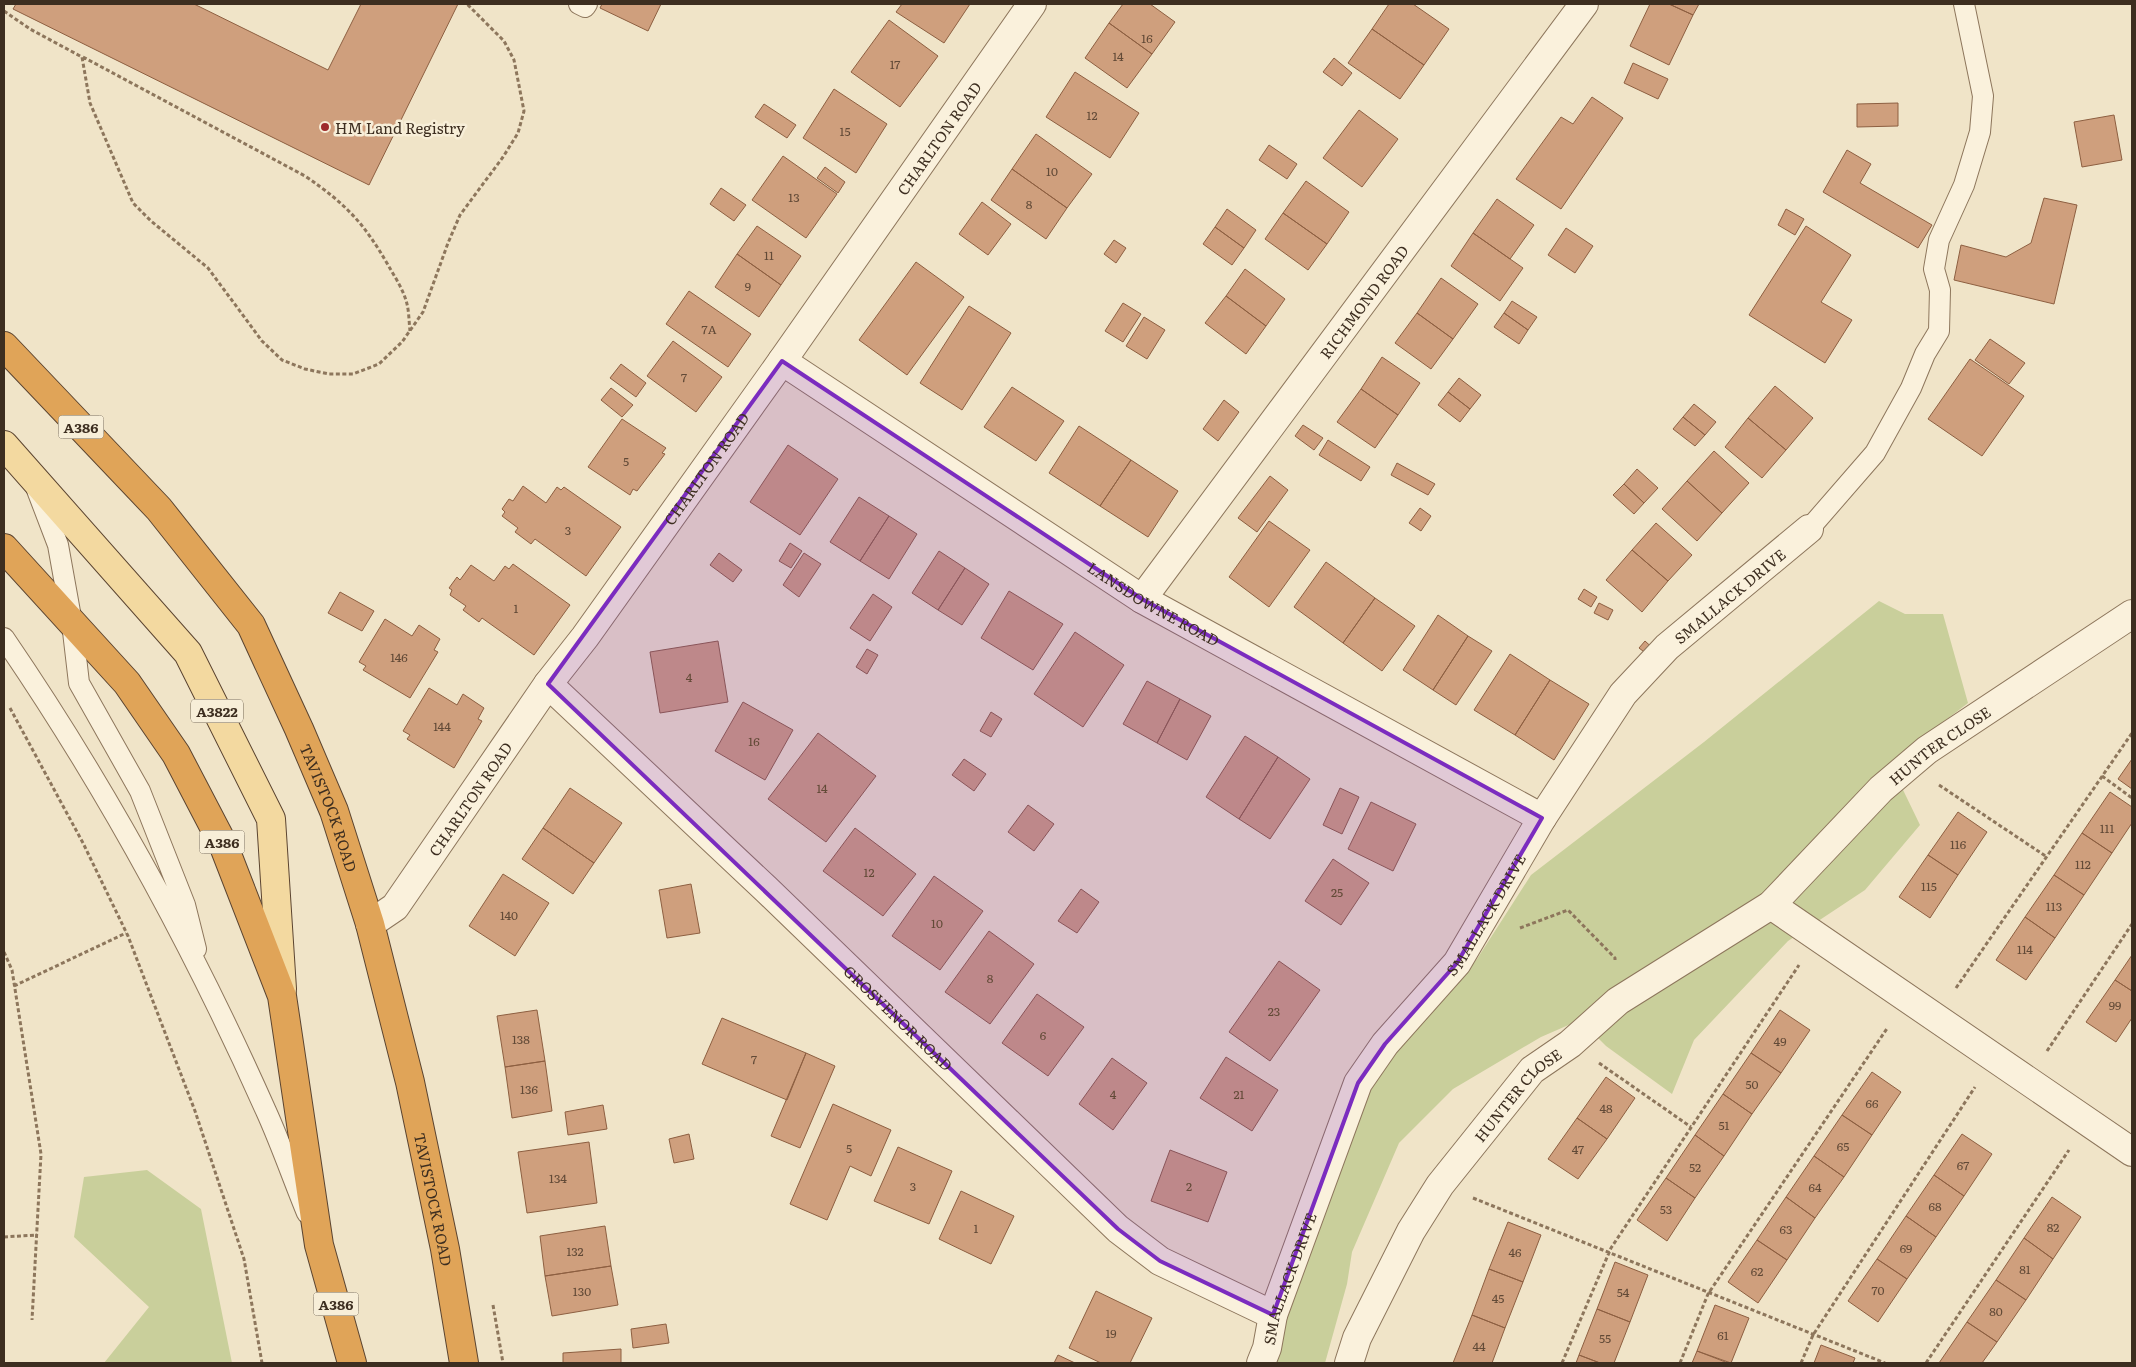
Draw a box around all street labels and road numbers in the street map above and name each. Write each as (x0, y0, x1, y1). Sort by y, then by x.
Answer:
street label: CHARLTON ROAD (890, 76, 986, 199)
street label: RICHMOND ROAD (1313, 239, 1413, 363)
street label: CHARLTON ROAD (657, 407, 754, 529)
road number: A386 (58, 416, 104, 438)
street label: SMALLACK DRIVE (1668, 542, 1790, 649)
street label: LANSDOWNE ROAD (1084, 555, 1224, 651)
road number: A3822 (191, 699, 243, 722)
street label: HUNTER CLOSE (1883, 700, 1995, 790)
street label: CHARLTON ROAD (422, 737, 517, 860)
street label: TAVISTOCK ROAD (295, 740, 364, 875)
road number: A386 (200, 830, 244, 854)
street label: SMALLACK DRIVE (1440, 849, 1531, 980)
street label: GROSVENOR ROAD (839, 959, 959, 1076)
street label: HUNTER CLOSE (1468, 1042, 1566, 1146)
street label: TAVISTOCK ROAD (409, 1130, 459, 1268)
street label: SMALLACK DRIVE (1256, 1209, 1321, 1347)
road number: A386 (314, 1292, 358, 1316)

